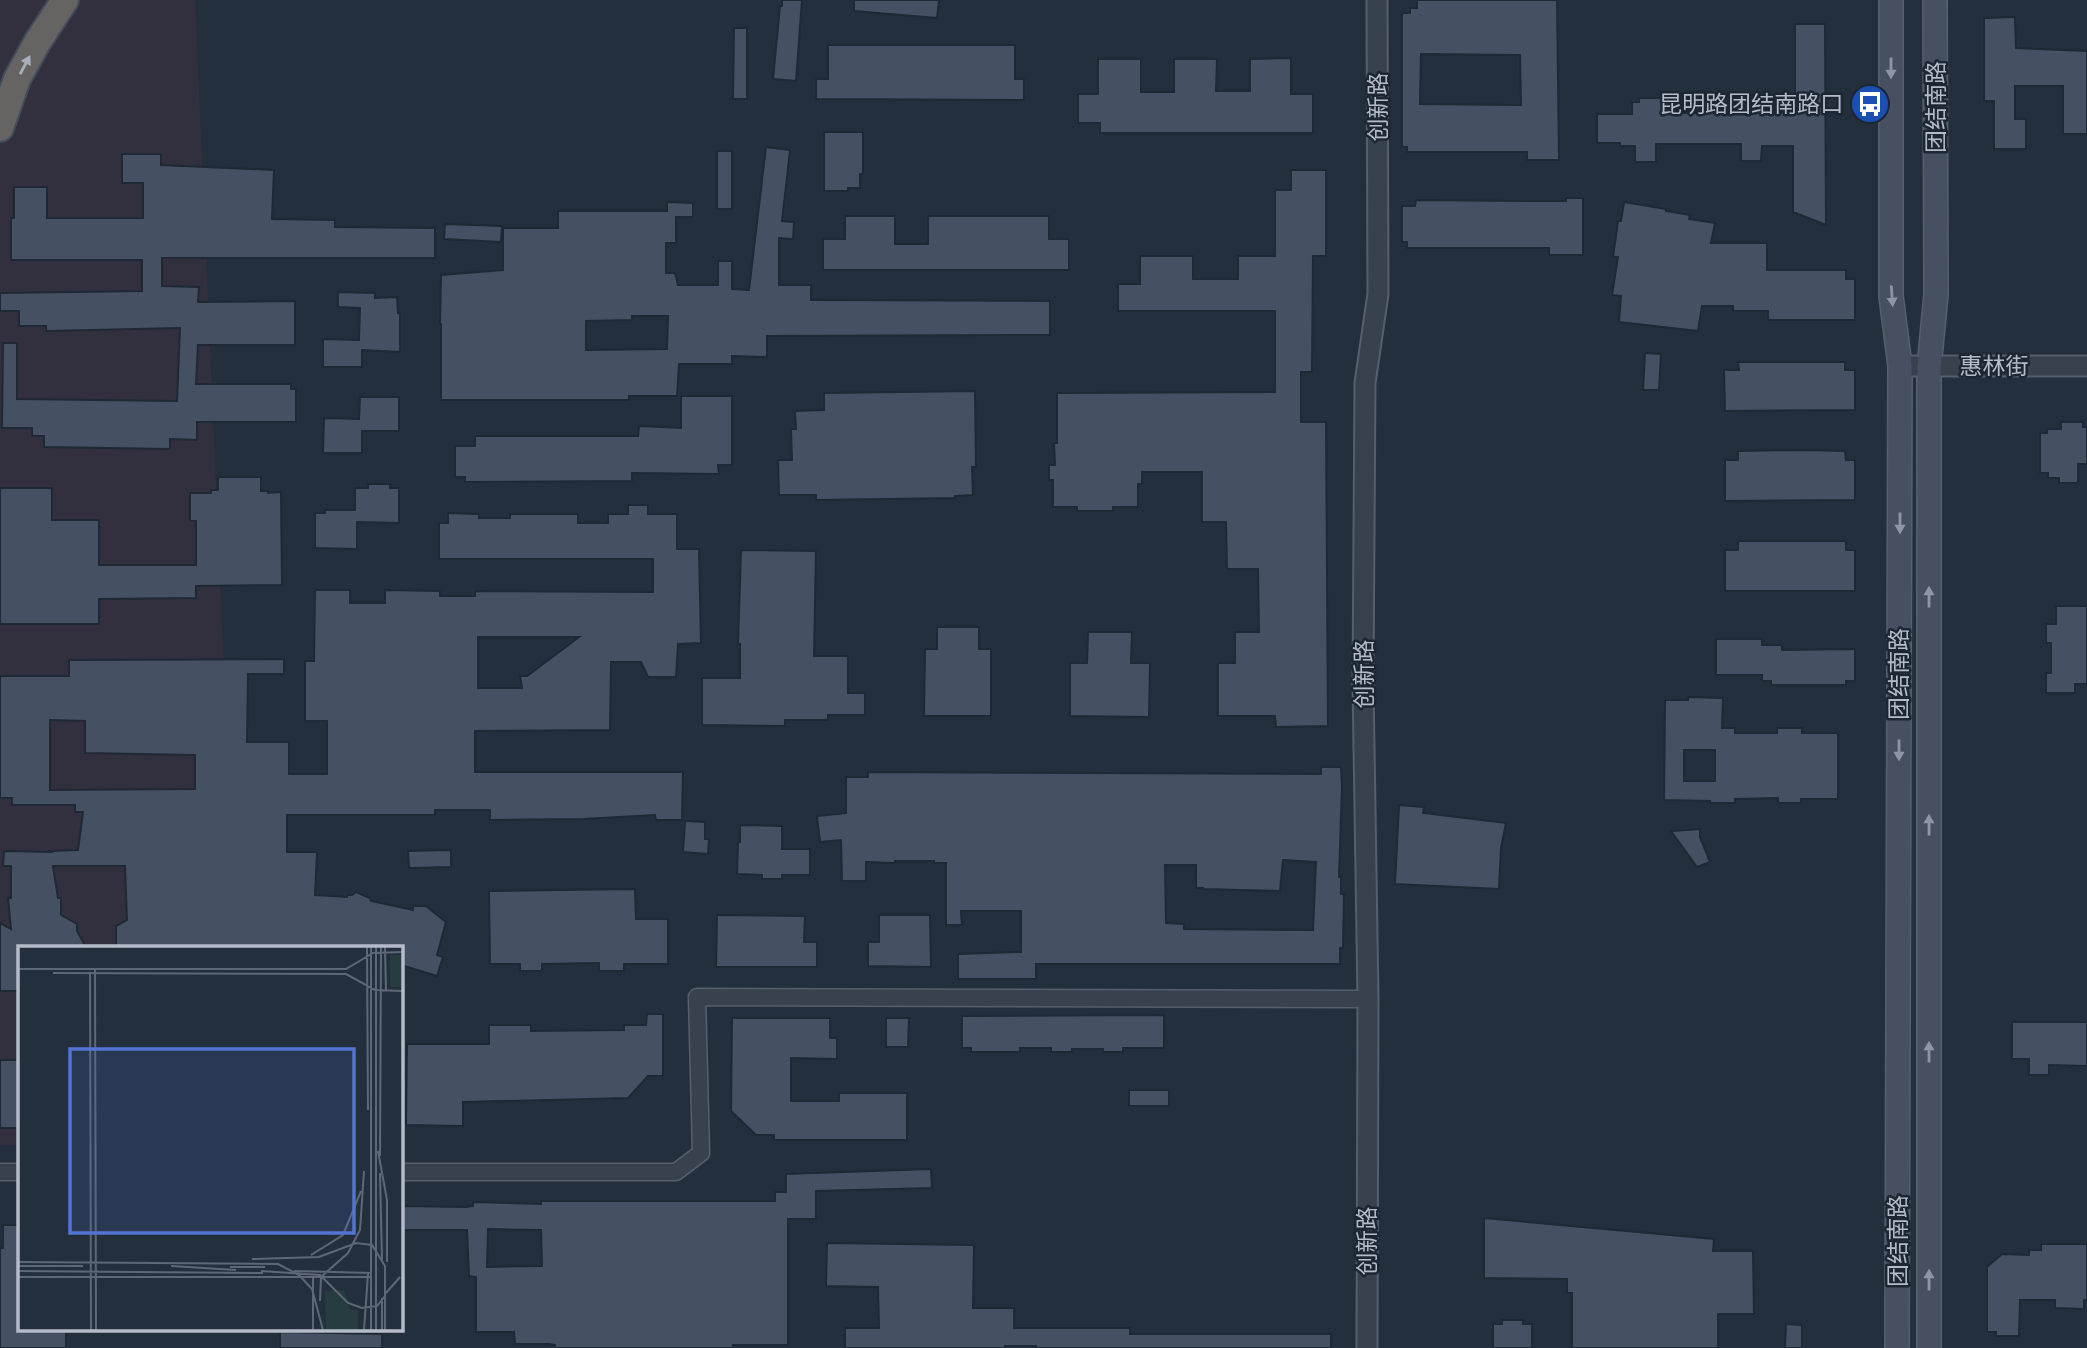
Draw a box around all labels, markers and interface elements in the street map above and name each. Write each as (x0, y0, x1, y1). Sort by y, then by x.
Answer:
one-way arrow (19, 55, 31, 74)
one-way arrow (1885, 57, 1897, 79)
street label: 团结南路 (1923, 61, 1950, 153)
street label: 创新路 (1365, 73, 1392, 142)
bus stop icon: 昆明路团结南路口 (1849, 83, 1891, 125)
place label: 昆明路团结南路口 (1659, 91, 1843, 118)
one-way arrow (1887, 285, 1898, 307)
street label: 惠林街 (1960, 353, 2029, 380)
one-way arrow (1894, 512, 1906, 534)
one-way arrow (1923, 586, 1935, 608)
street label: 团结南路 (1886, 628, 1913, 720)
street label: 创新路 (1351, 640, 1378, 709)
one-way arrow (1893, 739, 1905, 761)
one-way arrow (1923, 814, 1935, 836)
inset map (18, 946, 402, 1330)
one-way arrow (1923, 1041, 1935, 1063)
street label: 团结南路 (1885, 1195, 1912, 1287)
street label: 创新路 (1354, 1207, 1381, 1276)
one-way arrow (1923, 1269, 1935, 1291)

